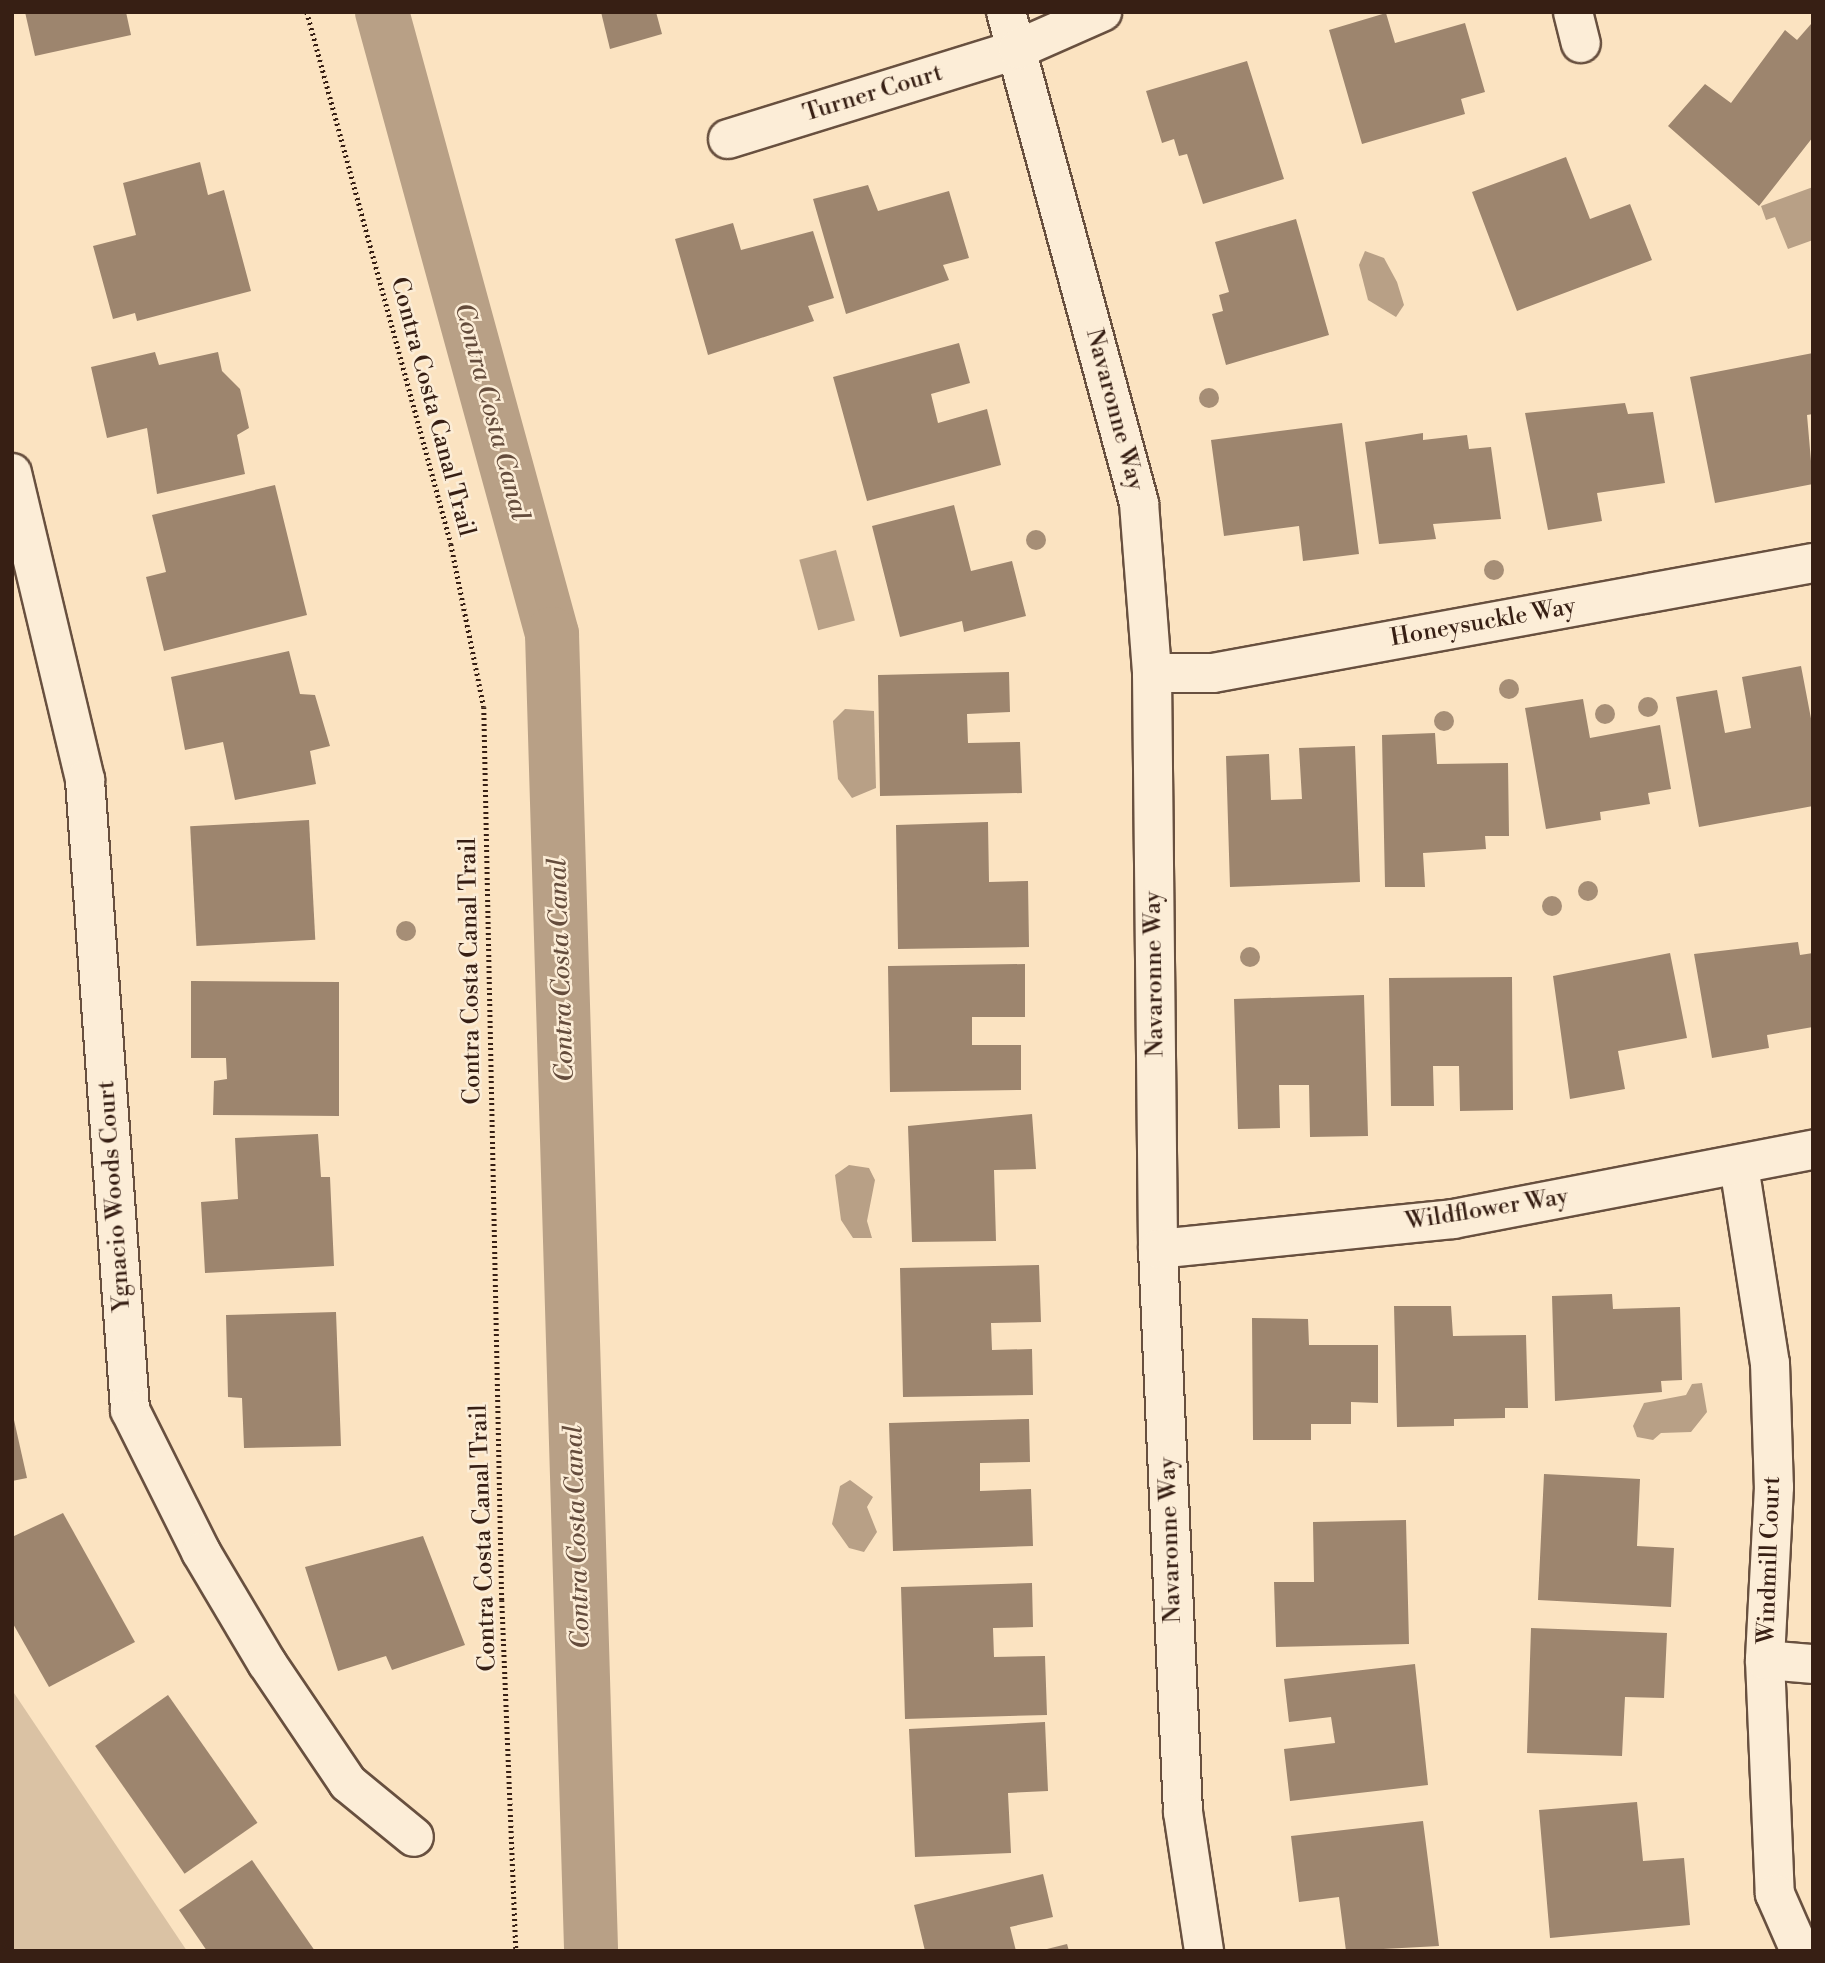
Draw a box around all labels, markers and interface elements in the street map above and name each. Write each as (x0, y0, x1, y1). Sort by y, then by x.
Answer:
street label: Turner Court (800, 59, 946, 129)
street label: Contra Costa Canal Trail (384, 274, 480, 540)
water label: Contra Costa Canal (447, 300, 535, 524)
street label: Navaronne Way (1079, 326, 1149, 494)
street label: Honeysuckle Way (1388, 593, 1578, 653)
street label: Contra Costa Canal Trail (454, 837, 488, 1105)
water label: Contra Costa Canal (542, 857, 582, 1083)
street label: Navaronne Way (1139, 891, 1171, 1057)
street label: Ygnacio Woods Court (93, 1080, 137, 1312)
street label: Wildflower Way (1403, 1183, 1571, 1237)
street label: Contra Costa Canal Trail (465, 1404, 503, 1672)
water label: Contra Costa Canal (558, 1424, 598, 1650)
street label: Navaronne Way (1154, 1456, 1188, 1624)
street label: Windmill Court (1753, 1476, 1787, 1644)

